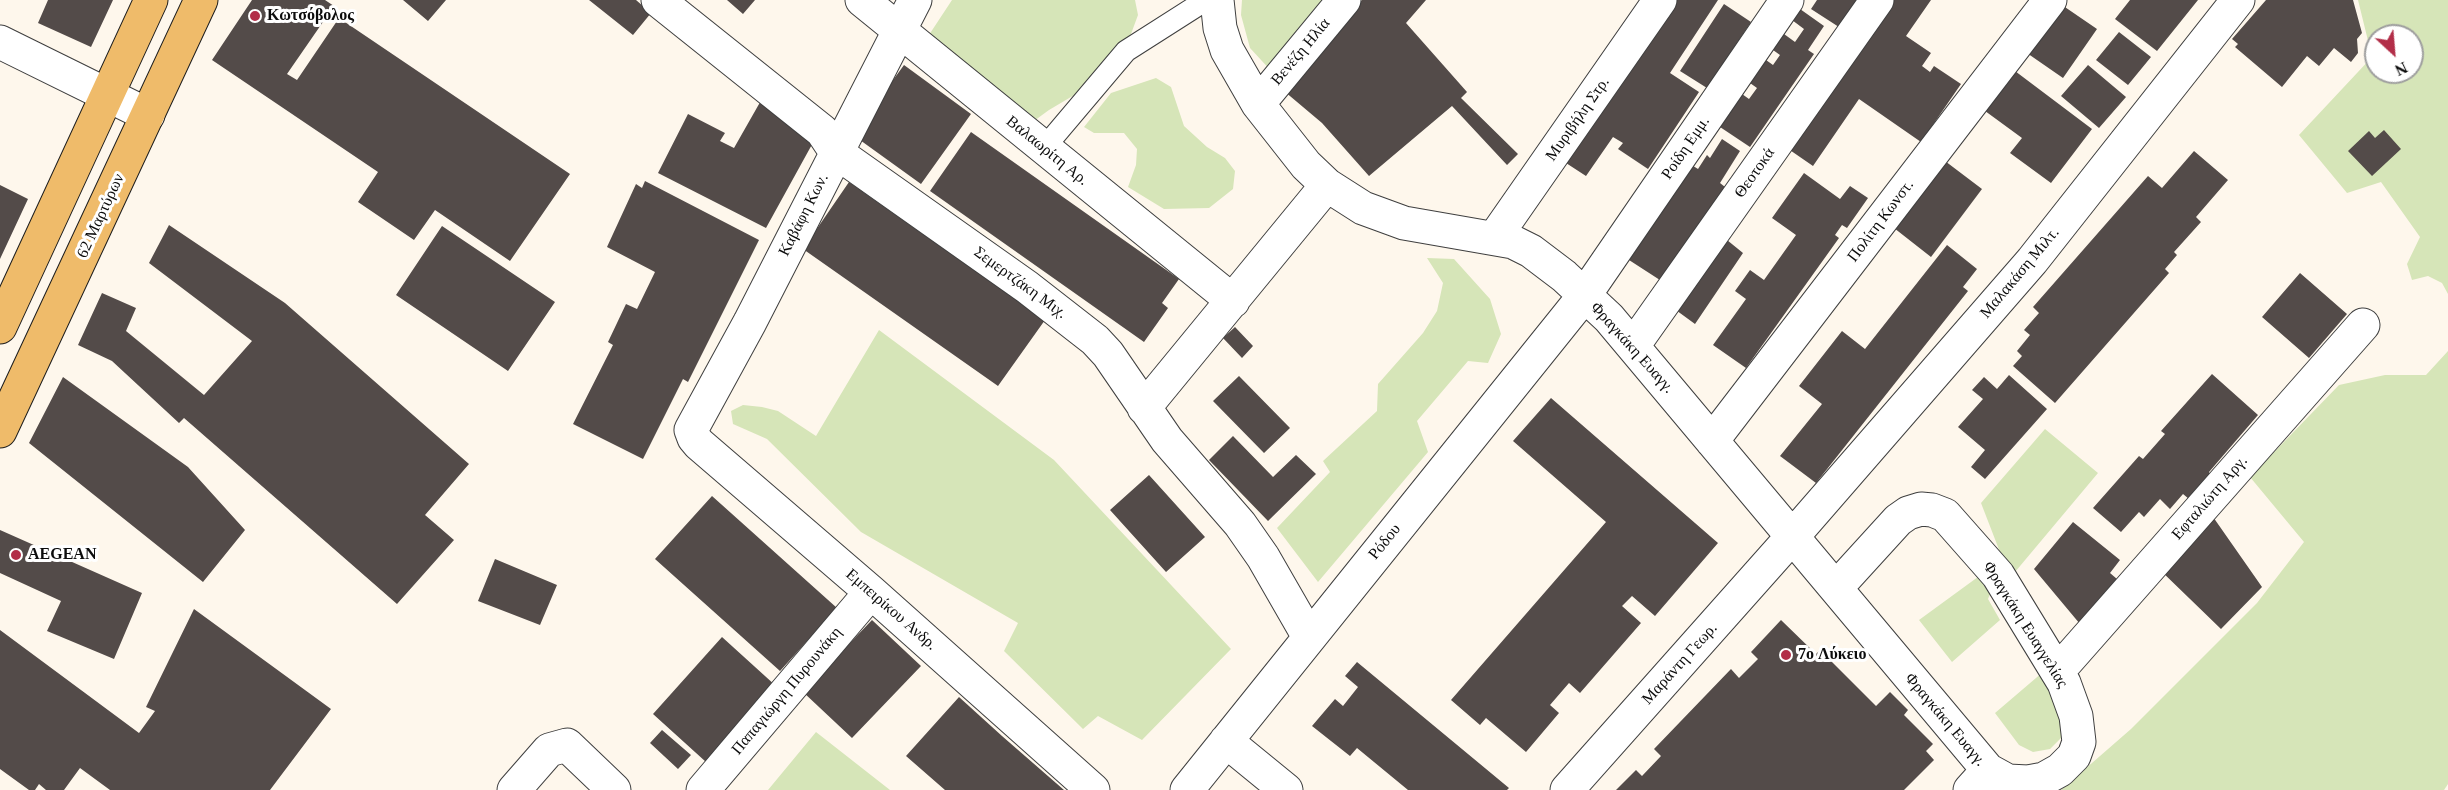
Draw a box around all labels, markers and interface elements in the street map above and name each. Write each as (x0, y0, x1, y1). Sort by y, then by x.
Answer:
place label: Κωτσόβολος (267, 6, 354, 26)
marker: Κωτσόβολος (248, 9, 262, 23)
street label: Βενέζη Ηλία (1267, 15, 1335, 89)
north arrow (2364, 24, 2424, 84)
text: N (2392, 59, 2410, 79)
street label: Μυριβήλη Στρ. (1542, 73, 1614, 165)
street label: Βαλαωρίτη Αρ. (1002, 112, 1092, 190)
street label: Ροίδη Εμμ. (1658, 113, 1714, 183)
street label: Θεοτοκά (1731, 144, 1779, 202)
street label: Καβάφη Κων. (775, 170, 833, 260)
street label: 62 Μαρτύρων (73, 171, 129, 261)
street label: Πολίτη Κωνστ. (1844, 176, 1918, 266)
street label: Μαλακάση Μιλτ. (1976, 224, 2064, 322)
street label: Σεμερτζάκη Μιχ. (970, 243, 1070, 323)
street label: Φραγκάκη Ευαγγ. (1586, 298, 1678, 398)
street label: Εφταλιώτη Αργ. (2168, 452, 2252, 544)
street label: Ρόδου (1365, 520, 1405, 564)
place label: AEGEAN (28, 545, 96, 565)
marker: AEGEAN (9, 548, 23, 562)
street label: Φραγκάκη Ευαγγελίας (1978, 558, 2072, 692)
street label: Εμπειρίκου Ανδρ. (841, 565, 941, 655)
street label: Μαράντη Γεωρ. (1638, 619, 1722, 709)
street label: Παπαγιώργη Πυρουνάκη (728, 623, 846, 759)
place label: 7o Λύκειο (1798, 645, 1866, 665)
marker: 7o Λύκειο (1779, 648, 1793, 662)
street label: Φραγκάκη Ευαγγ. (1900, 669, 1990, 771)

